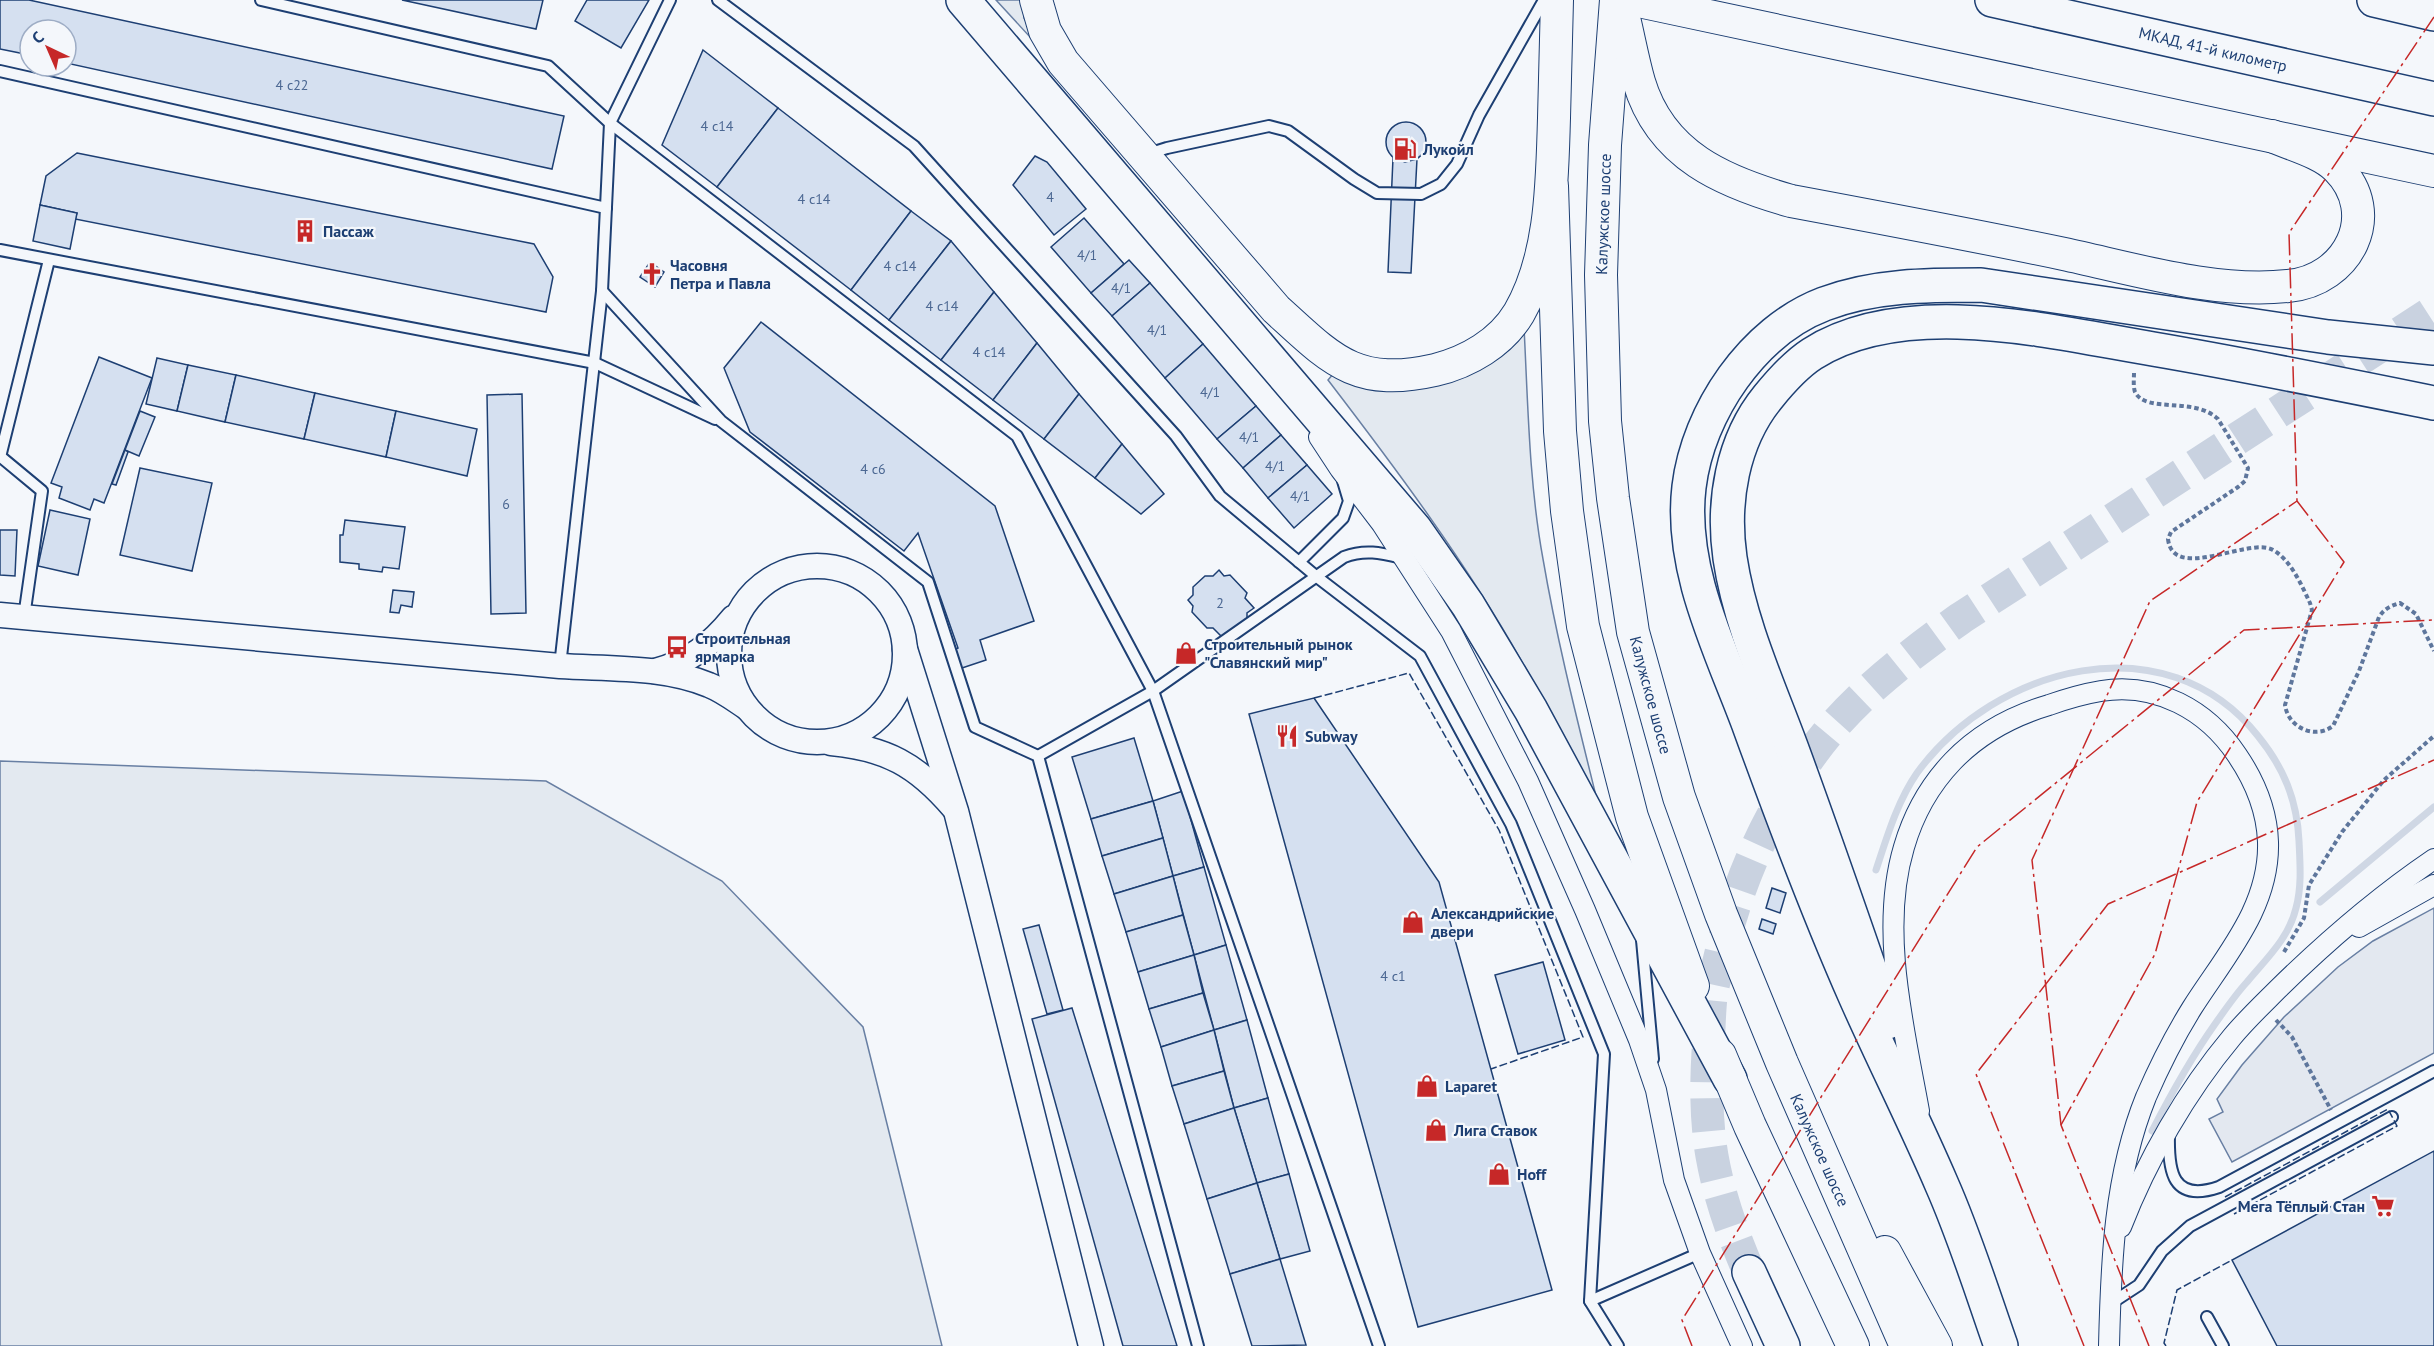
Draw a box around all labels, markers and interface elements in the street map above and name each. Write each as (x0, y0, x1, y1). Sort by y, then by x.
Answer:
north arrow (18, 18, 78, 78)
street label: МКАД, 41-й километр (2137, 22, 2289, 76)
text: С (27, 27, 48, 48)
house number: 4 с22 (276, 76, 308, 94)
house number: 4 c14 (701, 117, 734, 135)
fuel station icon: Лукойл (1392, 136, 1418, 162)
place label: Лукойл (1422, 139, 1474, 159)
street label: Калужское шоссе (1591, 153, 1615, 275)
house number: 4 (1046, 188, 1054, 206)
house number: 4 c14 (798, 190, 831, 208)
building icon: Пассаж (292, 218, 318, 244)
place label: Пассаж (323, 221, 375, 241)
house number: 4/1 (1077, 246, 1097, 264)
place label: Часовня Петра и Павла (670, 255, 771, 293)
house number: 4 c14 (884, 257, 917, 275)
church icon: Часовня Петра и Павла (639, 261, 665, 287)
house number: 4/1 (1111, 279, 1131, 297)
house number: 4 c14 (926, 297, 959, 315)
house number: 4/1 (1147, 321, 1167, 339)
house number: 4 c14 (973, 343, 1006, 361)
house number: 4/1 (1200, 383, 1220, 401)
house number: 4/1 (1239, 428, 1259, 446)
house number: 4/1 (1265, 457, 1285, 475)
house number: 4 с6 (860, 460, 886, 478)
house number: 4/1 (1290, 487, 1310, 505)
house number: 6 (502, 495, 510, 513)
house number: 2 (1216, 594, 1224, 612)
place label: Строительная ярмарка (695, 628, 791, 666)
bus stop icon: Строительная ярмарка (664, 634, 690, 660)
place label: Строительный рынок "Славянский мир" (1204, 634, 1353, 672)
street label: Калужское шоссе (1626, 634, 1676, 756)
shop icon: Строительный рынок "Славянский мир" (1173, 640, 1199, 666)
restaurant icon: Subway (1274, 723, 1300, 749)
place label: Subway (1305, 726, 1358, 746)
place label: Александрийские двери (1430, 903, 1554, 941)
shop icon: Александрийские двери (1400, 909, 1426, 935)
house number: 4 с1 (1380, 967, 1406, 985)
shop icon: Laparet (1414, 1073, 1440, 1099)
place label: Laparet (1445, 1076, 1497, 1096)
street label: Калужское шоссе (1786, 1090, 1854, 1210)
shop icon: Лига Ставок (1423, 1117, 1449, 1143)
place label: Лига Ставок (1453, 1120, 1538, 1140)
shop icon: Hoff (1486, 1161, 1512, 1187)
place label: Hoff (1517, 1164, 1547, 1184)
supermarket icon: Мега Тёплый Cтан (2370, 1193, 2396, 1219)
place label: Мега Тёплый Cтан (2238, 1196, 2365, 1216)

